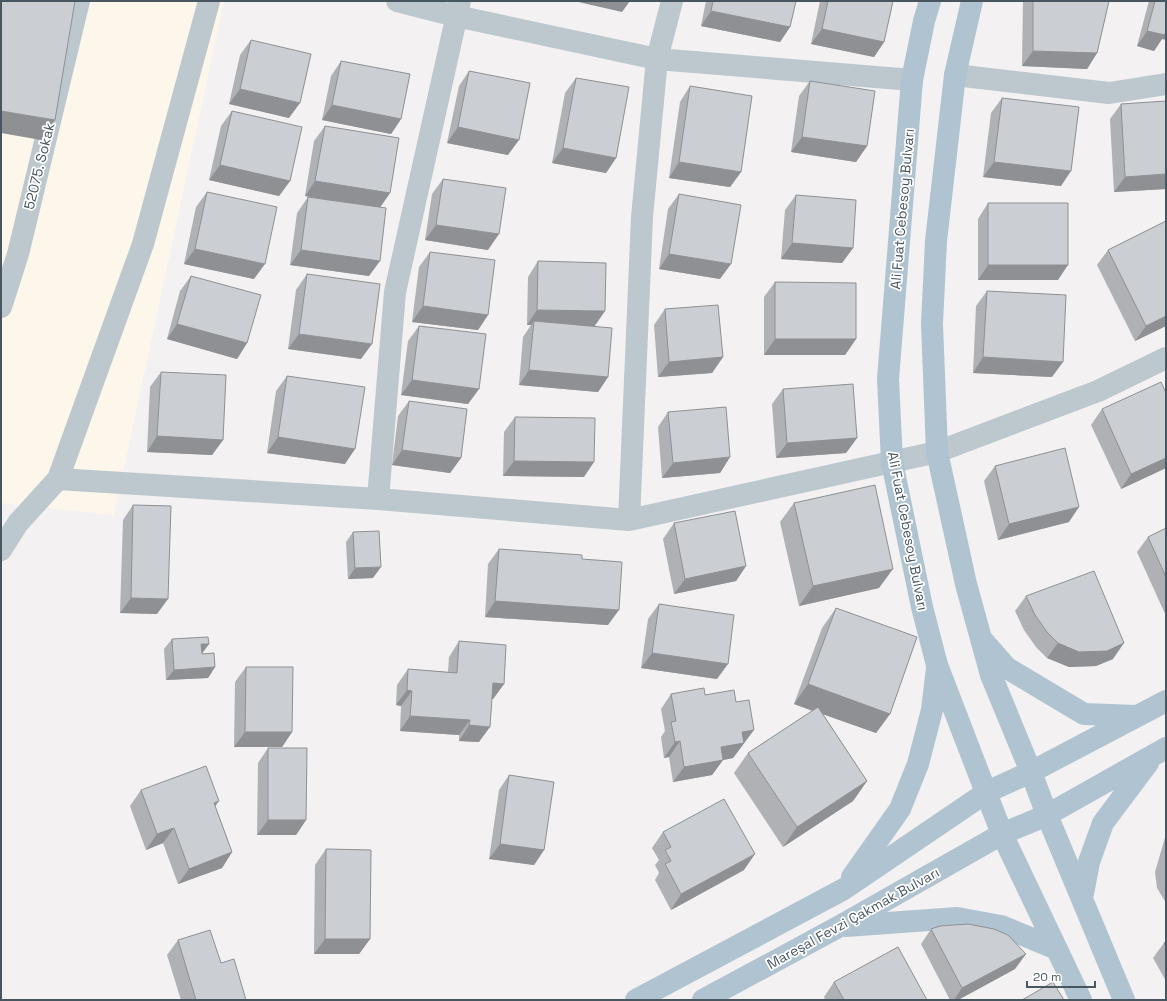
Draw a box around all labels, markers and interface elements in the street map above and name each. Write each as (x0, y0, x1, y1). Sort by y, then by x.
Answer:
street label: 52075. Sokak (20, 120, 59, 211)
street label: Ali Fuat Cebesoy Bulvarı (886, 128, 918, 290)
street label: Ali Fuat Cebesoy Bulvarı (884, 450, 932, 612)
street label: Mareşal Fevzi Çakmak Bulvarı (764, 863, 942, 973)
scale bar (1027, 963, 1095, 989)
text: 20 m (1033, 969, 1061, 985)

